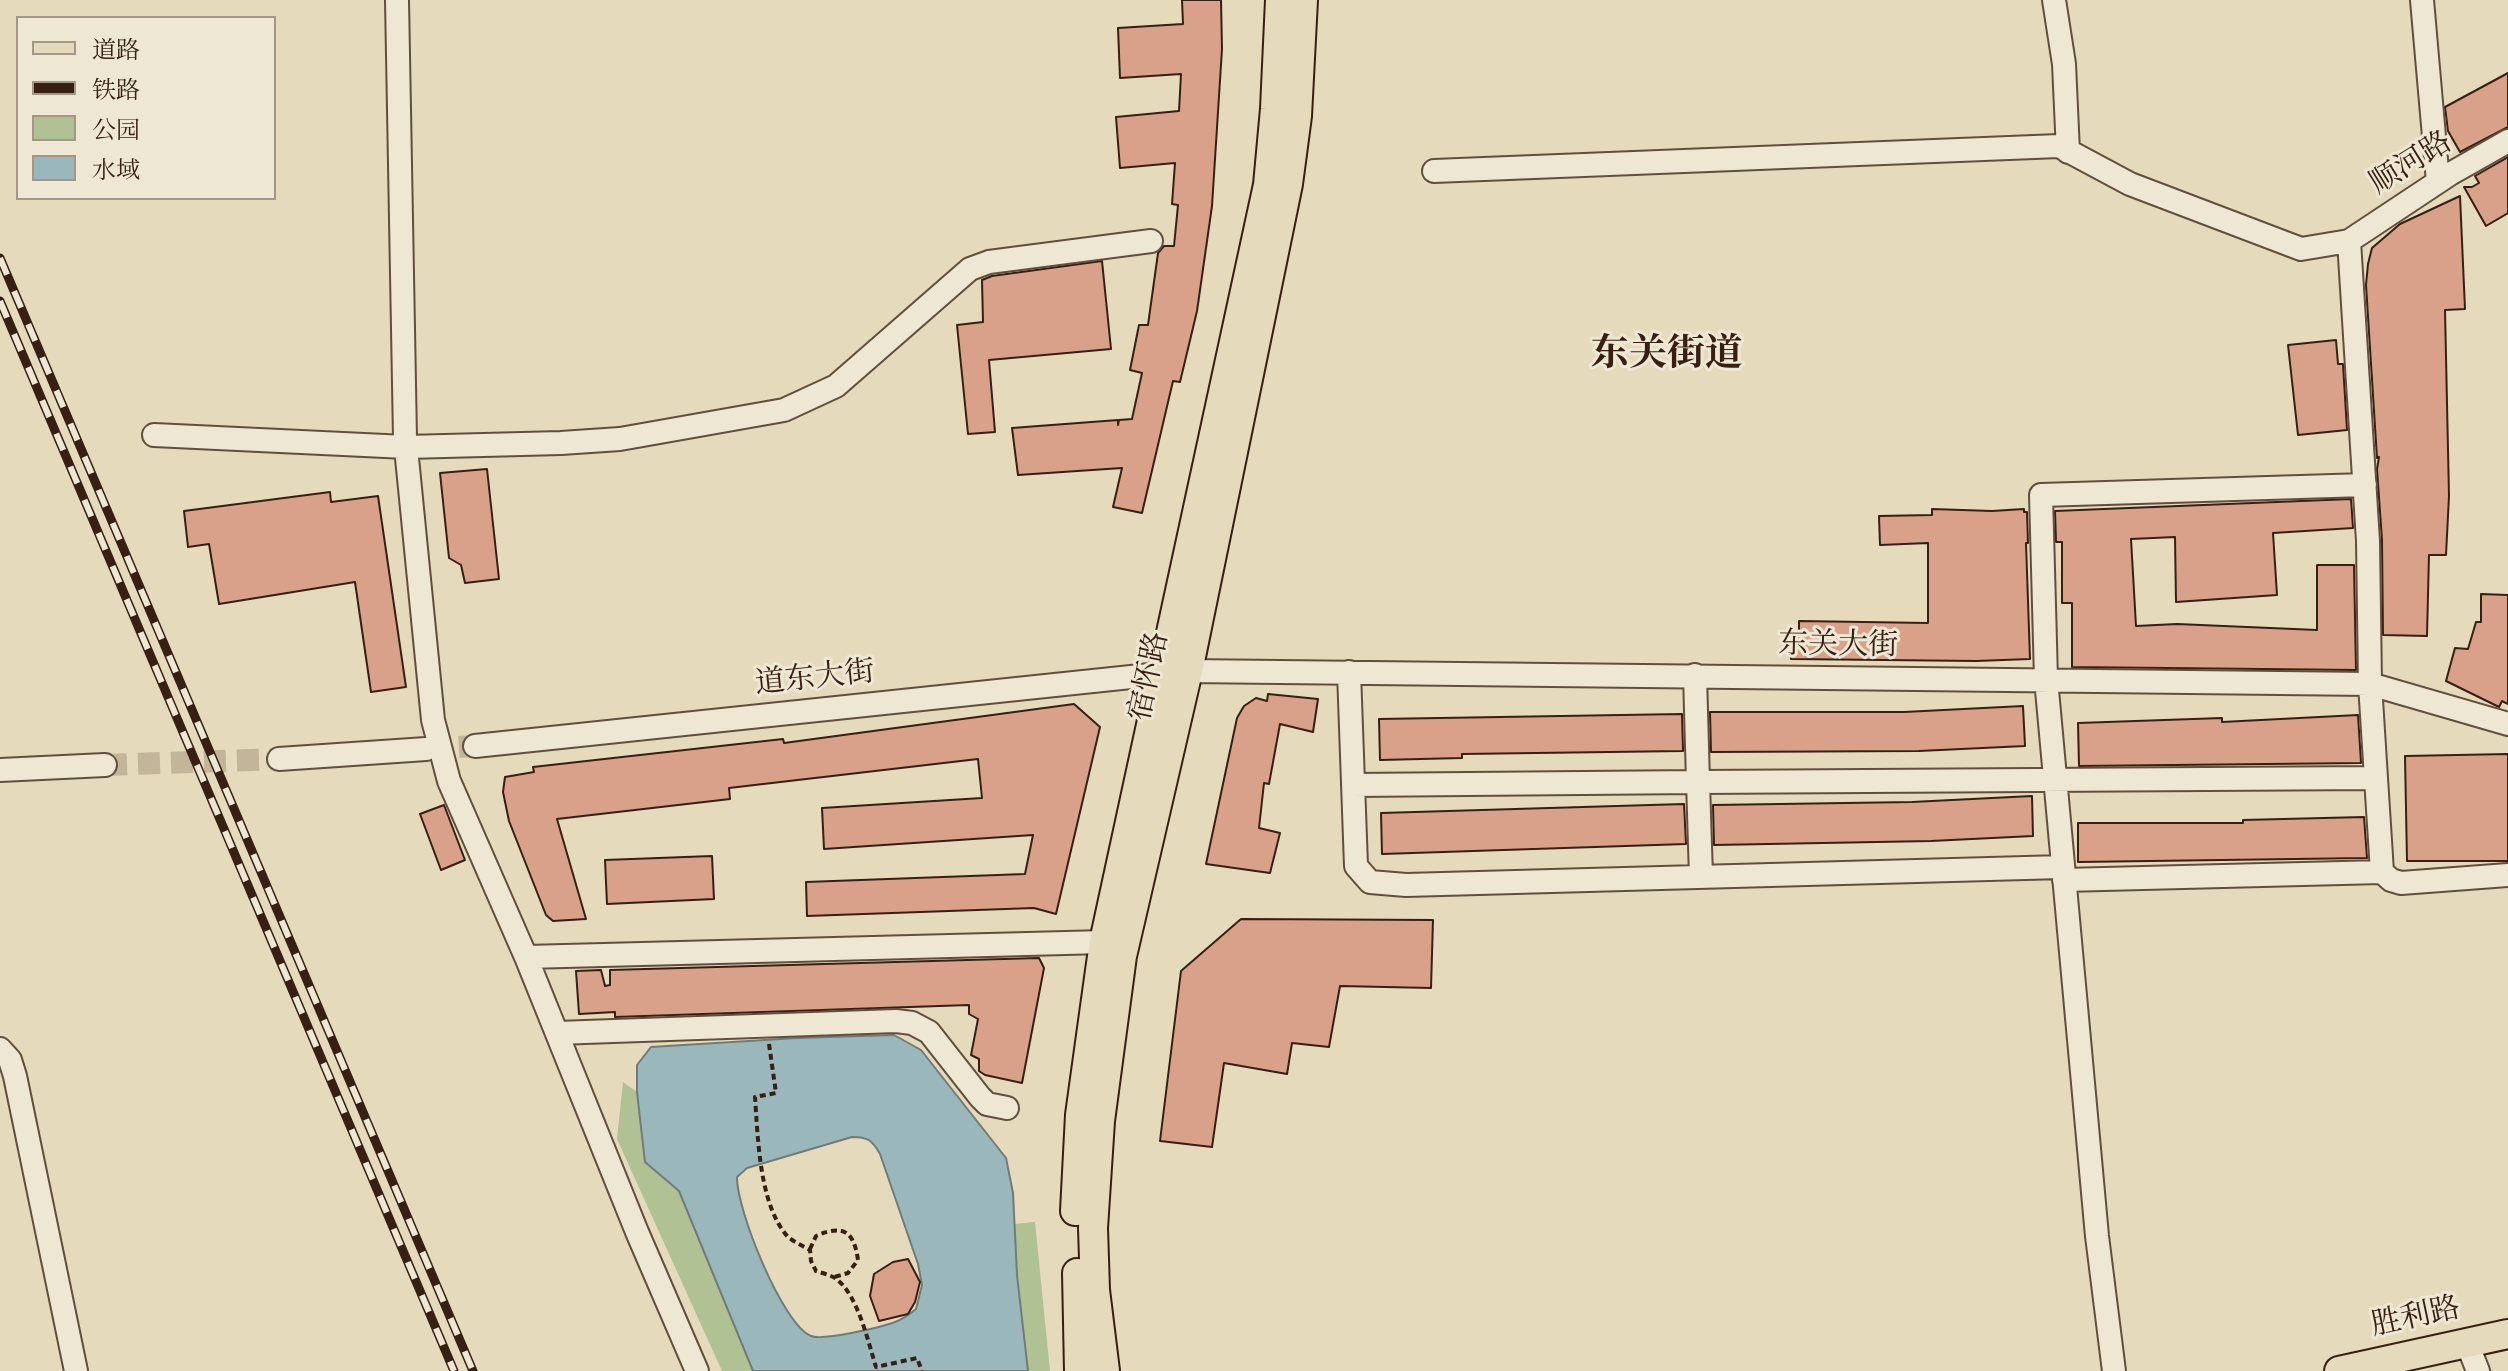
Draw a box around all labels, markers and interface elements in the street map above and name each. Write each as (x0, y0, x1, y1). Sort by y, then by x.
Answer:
legend (16, 16, 276, 200)
text: 道路 (92, 36, 140, 66)
text: 铁路 (92, 76, 140, 106)
text: 公园 (92, 116, 140, 146)
street label: 顺河路 (2364, 126, 2460, 204)
text: 水域 (92, 156, 140, 186)
district label: 东关街道 (1591, 334, 1743, 380)
street label: 东关大街 (1778, 628, 1898, 666)
street label: 宿怀路 (1124, 629, 1178, 725)
street label: 道东大街 (753, 656, 877, 704)
street label: 胜利路 (2368, 1292, 2464, 1346)

